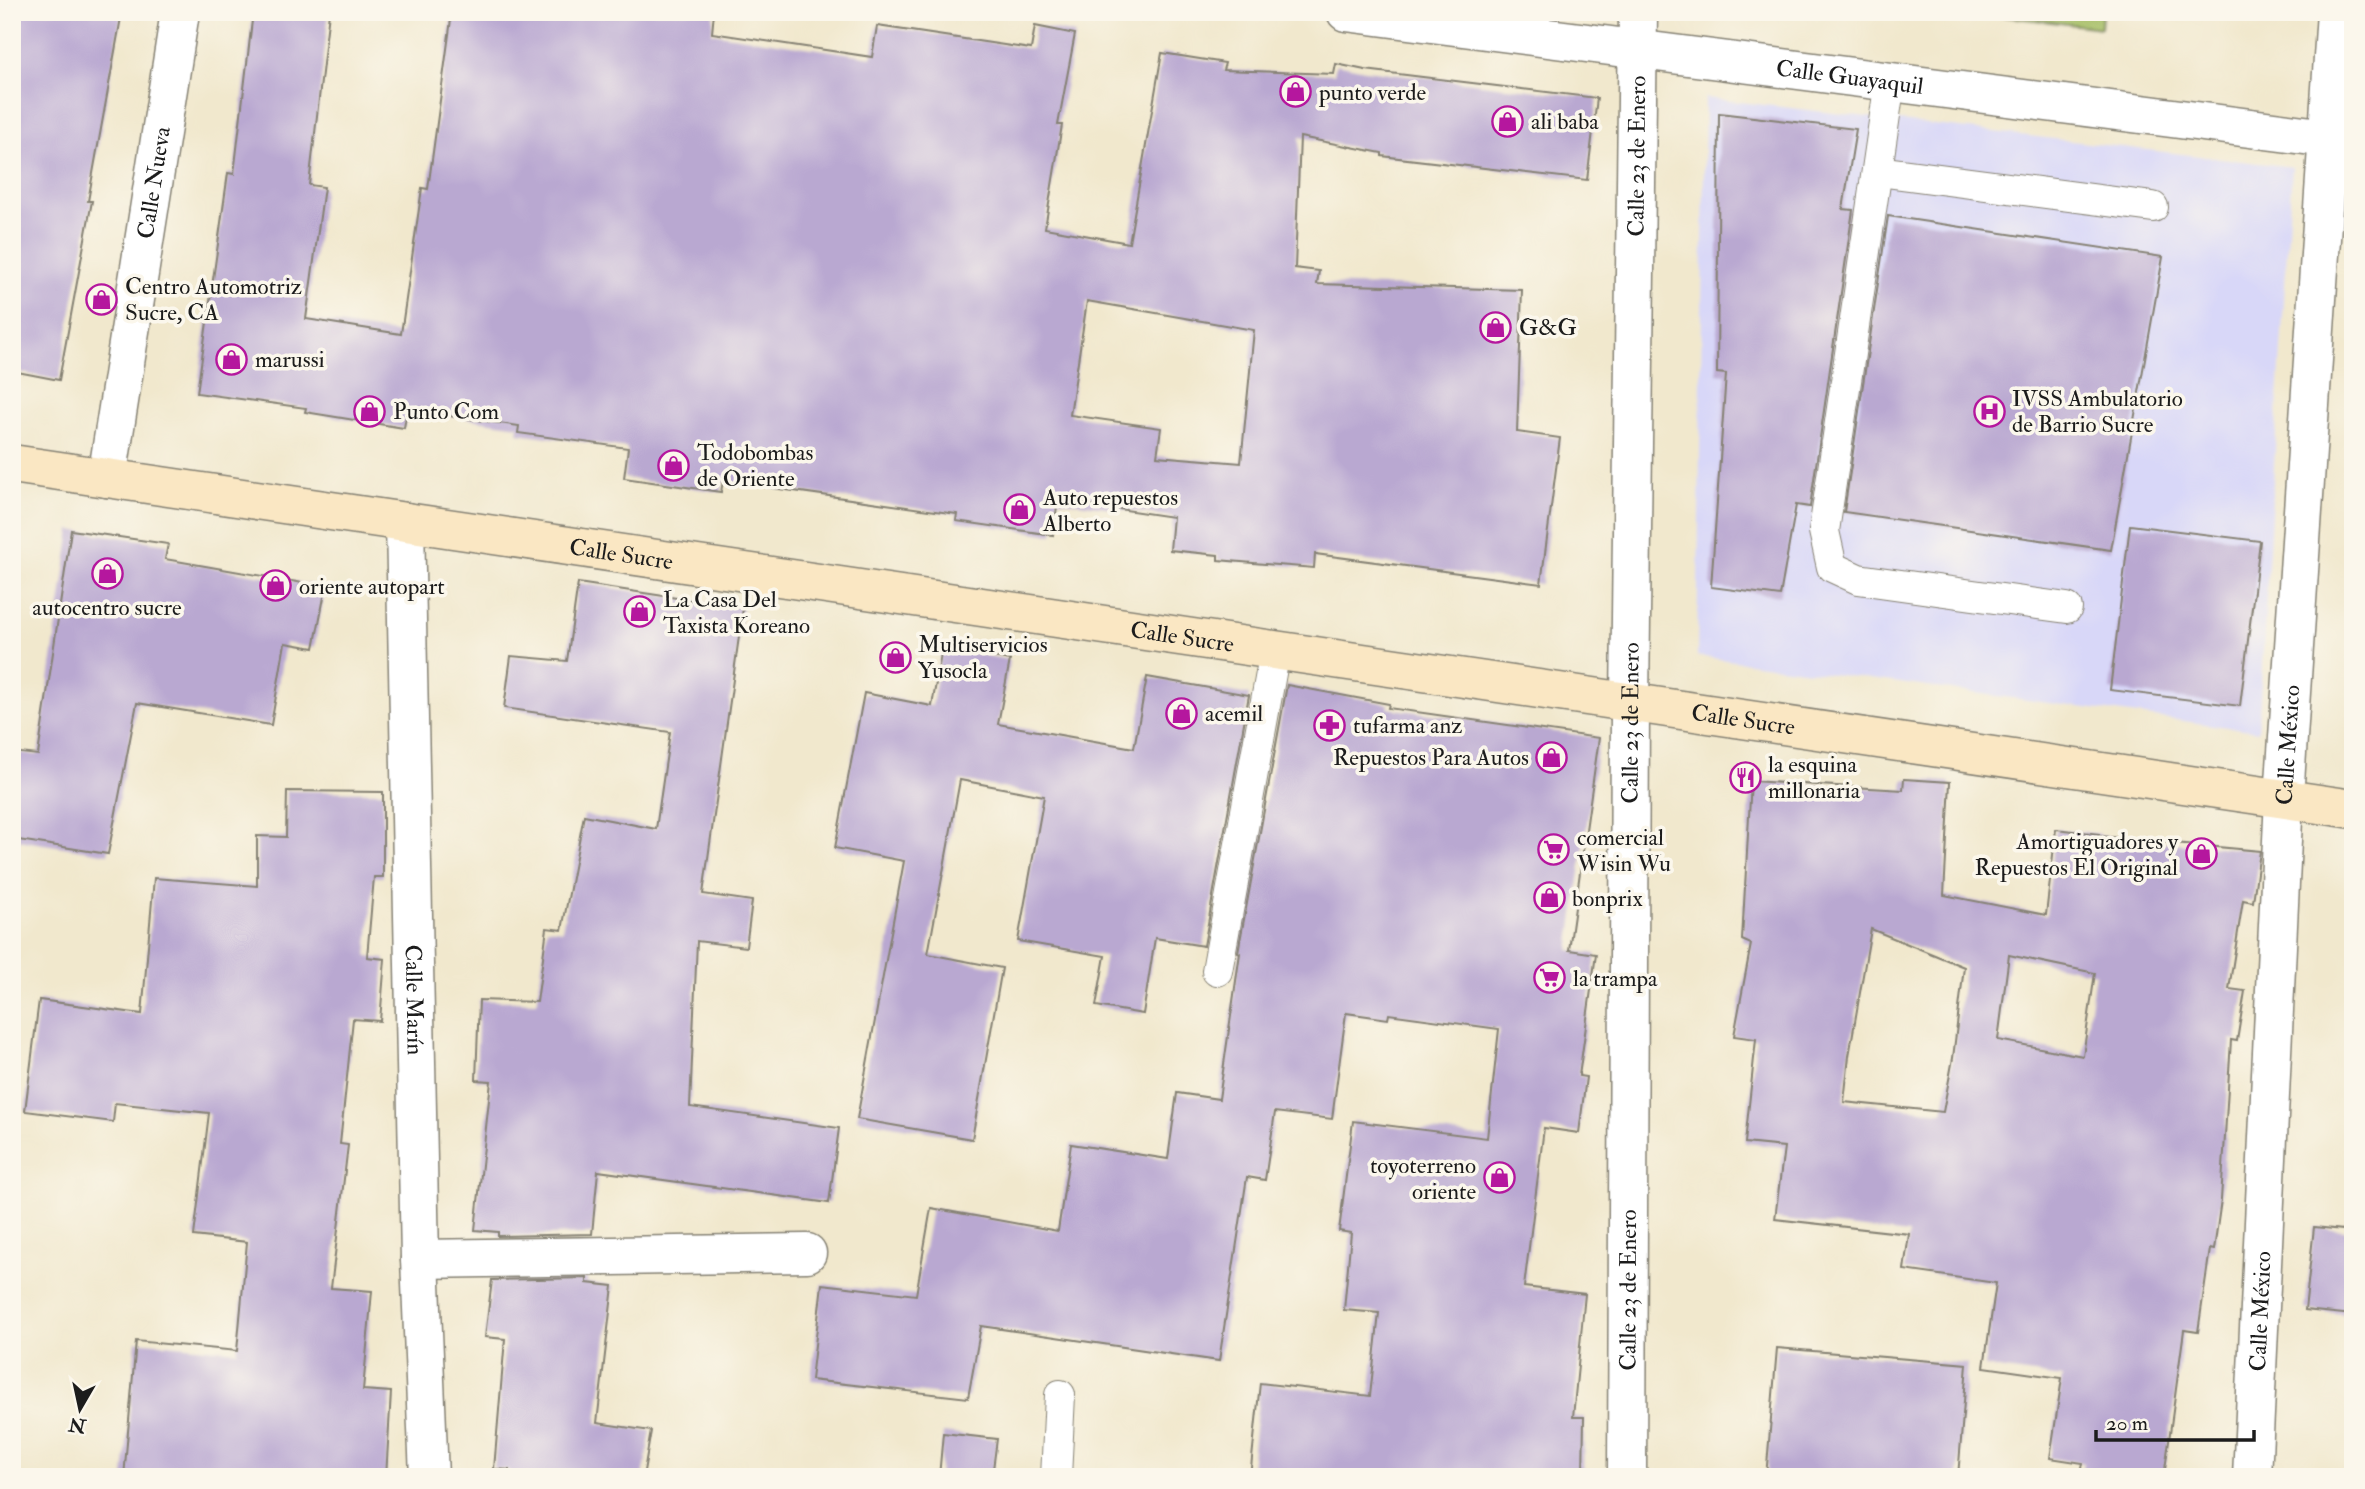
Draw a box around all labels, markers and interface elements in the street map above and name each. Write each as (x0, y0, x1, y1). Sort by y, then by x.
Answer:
street label: Calle Guayaquil (1774, 53, 1925, 101)
shop icon: punto verde (1279, 75, 1313, 109)
street label: Calle 23 de Enero (1621, 75, 1652, 237)
place label: punto verde (1318, 78, 1427, 108)
shop icon: ali baba (1491, 104, 1525, 138)
place label: ali baba (1531, 107, 1599, 136)
street label: Calle Nueva (131, 124, 177, 241)
place label: Centro Automotriz Sucre, CA (125, 272, 302, 327)
shop icon: Centro Automotriz Sucre, CA (85, 282, 119, 316)
shop icon: G&G (1479, 310, 1513, 344)
place label: G&G (1519, 313, 1577, 342)
shop icon: marussi (215, 342, 249, 376)
place label: marussi (255, 345, 325, 374)
place label: IVSS Ambulatorio de Barrio Sucre (2012, 384, 2183, 439)
shop icon: Punto Com (353, 394, 387, 428)
hospital icon: IVSS Ambulatorio de Barrio Sucre (1972, 394, 2006, 428)
place label: Punto Com (393, 397, 499, 426)
place label: Todobombas de Oriente (697, 438, 813, 493)
shop icon: Todobombas de Oriente (657, 448, 691, 482)
place label: Auto repuestos Alberto (1042, 483, 1178, 538)
shop icon: Auto repuestos Alberto (1003, 493, 1037, 527)
street label: Calle Sucre (568, 532, 675, 576)
shop icon: autocentro sucre (90, 556, 124, 590)
shop icon: oriente autopart (259, 569, 293, 603)
place label: oriente autopart (299, 572, 445, 602)
place label: La Casa Del Taxista Koreano (663, 585, 810, 640)
place label: autocentro sucre (32, 593, 182, 622)
shop icon: La Casa Del Taxista Koreano (623, 595, 657, 629)
street label: Calle Sucre (1129, 615, 1236, 659)
place label: Multiservicios Yusocla (918, 630, 1048, 685)
shop icon: Multiservicios Yusocla (878, 640, 912, 674)
street label: Calle 23 de Enero (1616, 642, 1646, 804)
street label: Calle México (2270, 684, 2306, 806)
shop icon: acemil (1165, 696, 1199, 730)
street label: Calle Sucre (1689, 698, 1797, 742)
place label: acemil (1205, 699, 1263, 728)
pharmacy icon: tufarma anz (1313, 708, 1347, 742)
place label: tufarma anz (1353, 711, 1462, 740)
shop icon: Repuestos Para Autos (1535, 740, 1569, 774)
place label: Repuestos Para Autos (1333, 743, 1529, 773)
place label: la esquina millonaria (1768, 750, 1861, 805)
restaurant icon: la esquina millonaria (1728, 760, 1762, 794)
place label: comercial Wisin Wu (1576, 823, 1671, 878)
place label: Amortiguadores y Repuestos El Original (1975, 827, 2179, 883)
supermarket icon: comercial Wisin Wu (1537, 833, 1571, 867)
shop icon: Amortiguadores y Repuestos El Original (2184, 837, 2218, 871)
shop icon: bonprix (1532, 881, 1566, 915)
place label: bonprix (1572, 884, 1643, 914)
street label: Calle Marín (399, 944, 430, 1056)
supermarket icon: la trampa (1533, 961, 1567, 995)
place label: la trampa (1573, 964, 1658, 994)
place label: toyoterreno oriente (1370, 1151, 1476, 1206)
shop icon: toyoterreno oriente (1482, 1161, 1516, 1195)
street label: Calle 23 de Enero (1613, 1209, 1643, 1371)
street label: Calle México (2243, 1250, 2278, 1372)
north arrow (46, 1374, 116, 1444)
scale bar (2096, 1398, 2253, 1442)
text: 20 m (2106, 1410, 2148, 1437)
text: N (66, 1411, 89, 1438)

